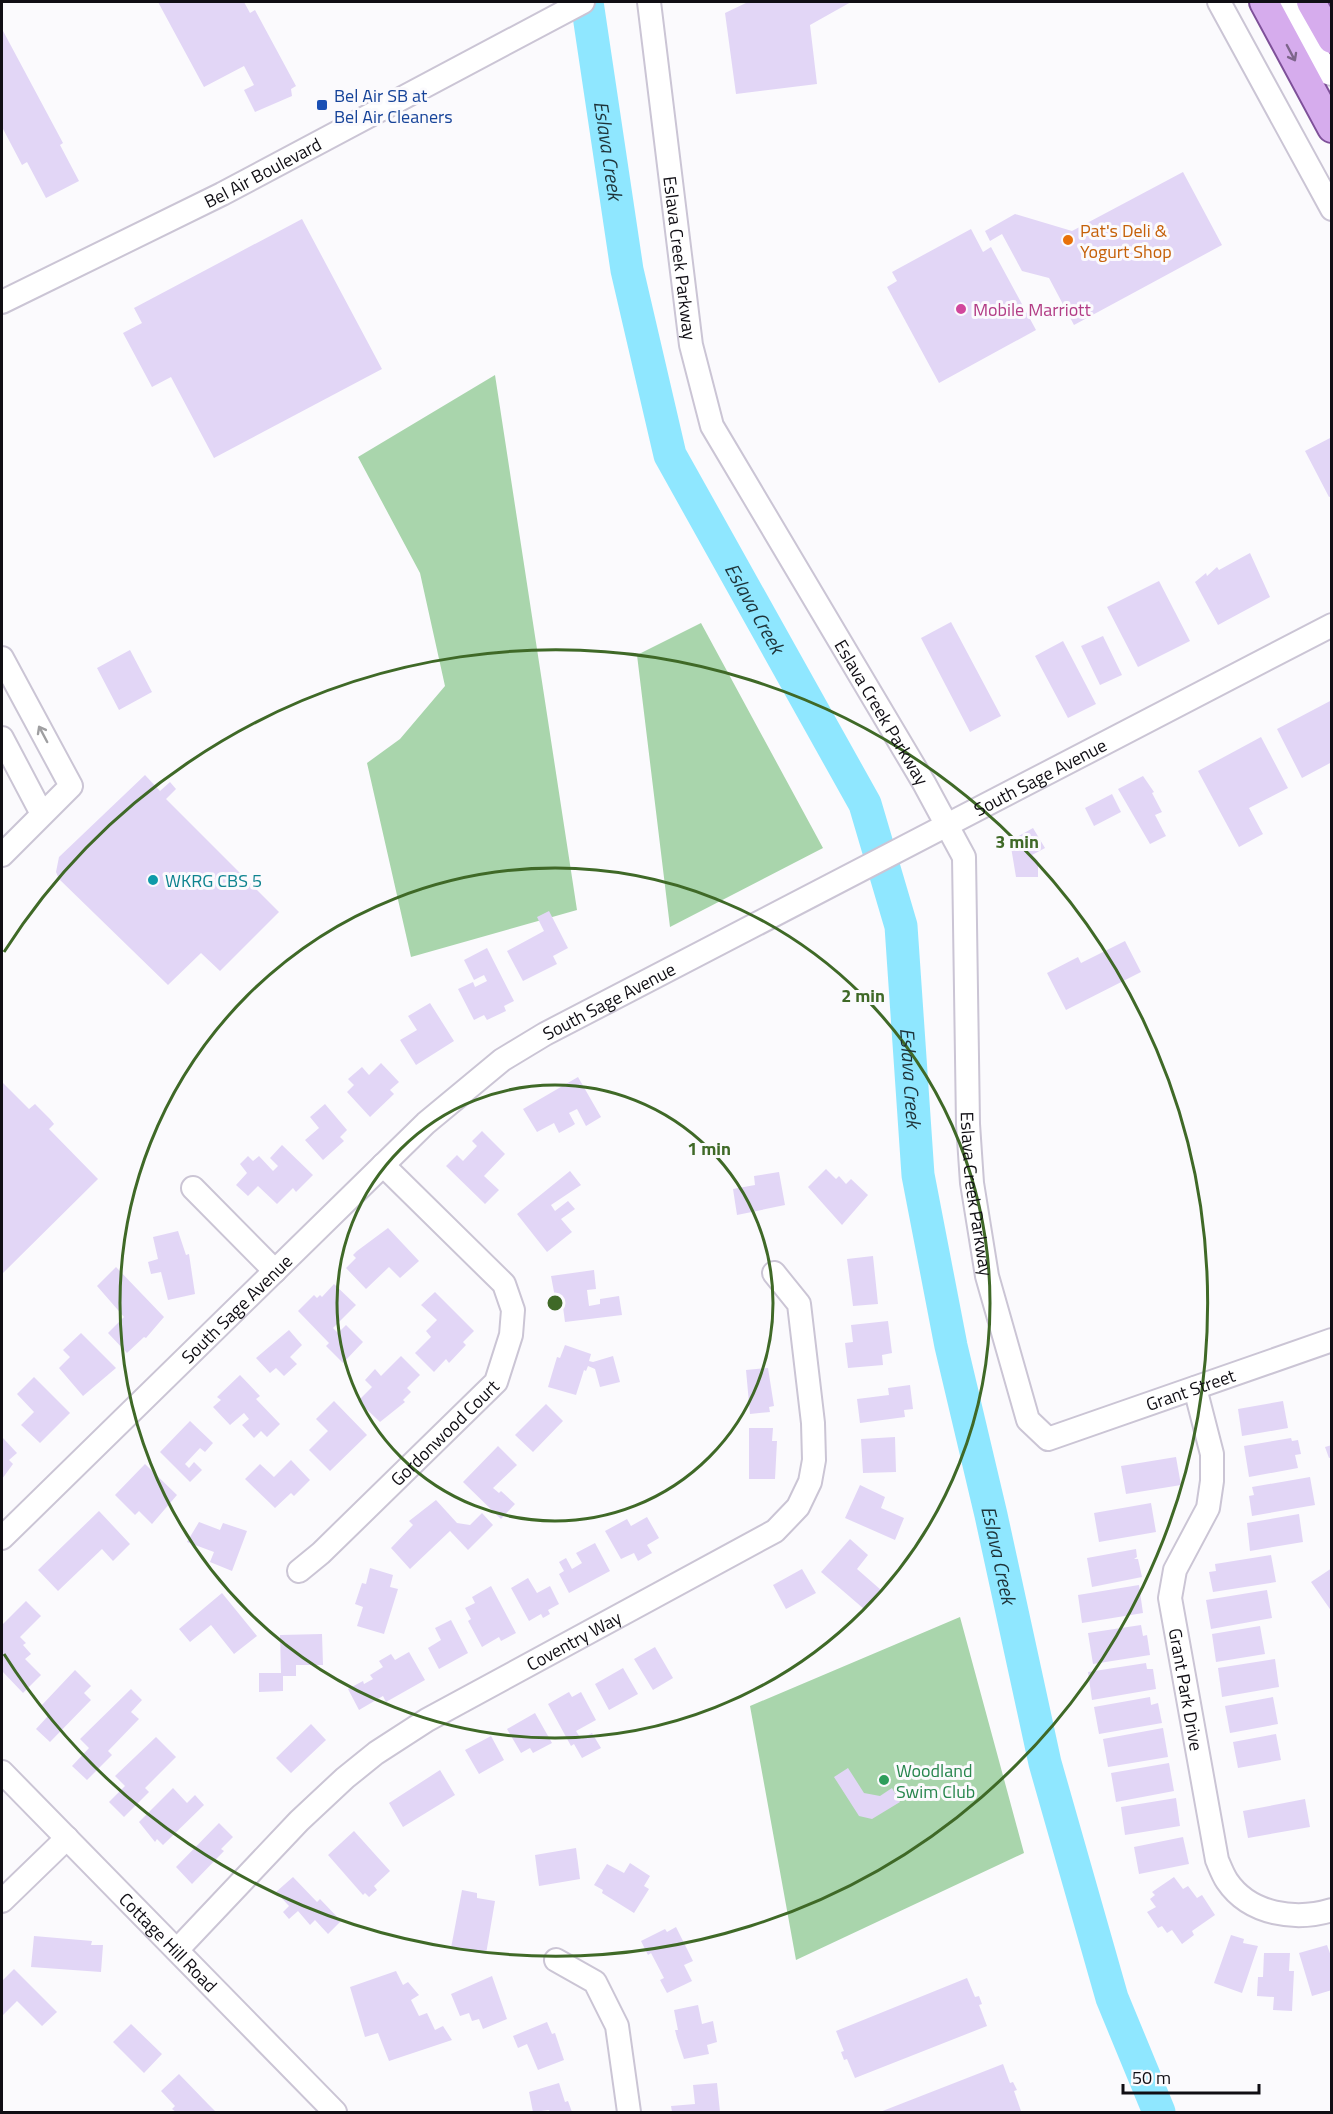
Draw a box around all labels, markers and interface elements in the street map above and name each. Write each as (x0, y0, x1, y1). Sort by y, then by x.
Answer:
one-way arrow (1285, 44, 1297, 61)
place label: Bel Air SB at Bel Air Cleaners (334, 82, 453, 130)
marker: Bel Air SB at Bel Air Cleaners (315, 98, 329, 112)
water label: Eslava Creek (586, 99, 632, 204)
street label: Bel Air Boulevard (199, 130, 326, 214)
street label: Eslava Creek Parkway (657, 174, 704, 342)
place label: Pat's Deli & Yogurt Shop (1080, 217, 1172, 265)
marker: Pat's Deli & Yogurt Shop (1061, 233, 1075, 247)
place label: Mobile Marriott (973, 296, 1091, 323)
marker: Mobile Marriott (954, 302, 968, 316)
water label: Eslava Creek (718, 557, 794, 661)
street label: Eslava Creek Parkway (828, 634, 936, 790)
one-way arrow (37, 726, 49, 743)
street label: South Sage Avenue (969, 731, 1111, 823)
text: 3 min (995, 828, 1039, 855)
place label: WKRG CBS 5 (165, 867, 262, 894)
marker: WKRG CBS 5 (146, 873, 160, 887)
street label: South Sage Avenue (538, 955, 680, 1047)
text: 2 min (841, 982, 885, 1009)
water label: Eslava Creek (892, 1027, 930, 1131)
street label: Eslava Creek Parkway (954, 1112, 1000, 1278)
text: 1 min (687, 1135, 731, 1162)
street label: South Sage Avenue (175, 1248, 298, 1369)
centre of rings (545, 1293, 565, 1313)
street label: Grant Street (1142, 1361, 1239, 1417)
street label: Gordonwood Court (384, 1372, 505, 1492)
water label: Eslava Creek (974, 1502, 1026, 1609)
street label: Coventry Way (521, 1603, 626, 1677)
street label: Grant Park Drive (1162, 1626, 1211, 1753)
place label: Woodland Swim Club (896, 1757, 975, 1805)
marker: Woodland Swim Club (877, 1773, 891, 1787)
street label: Cottage Hill Road (113, 1886, 224, 1998)
scale bar (1123, 2057, 1260, 2095)
text: 50 m (1132, 2064, 1171, 2091)

